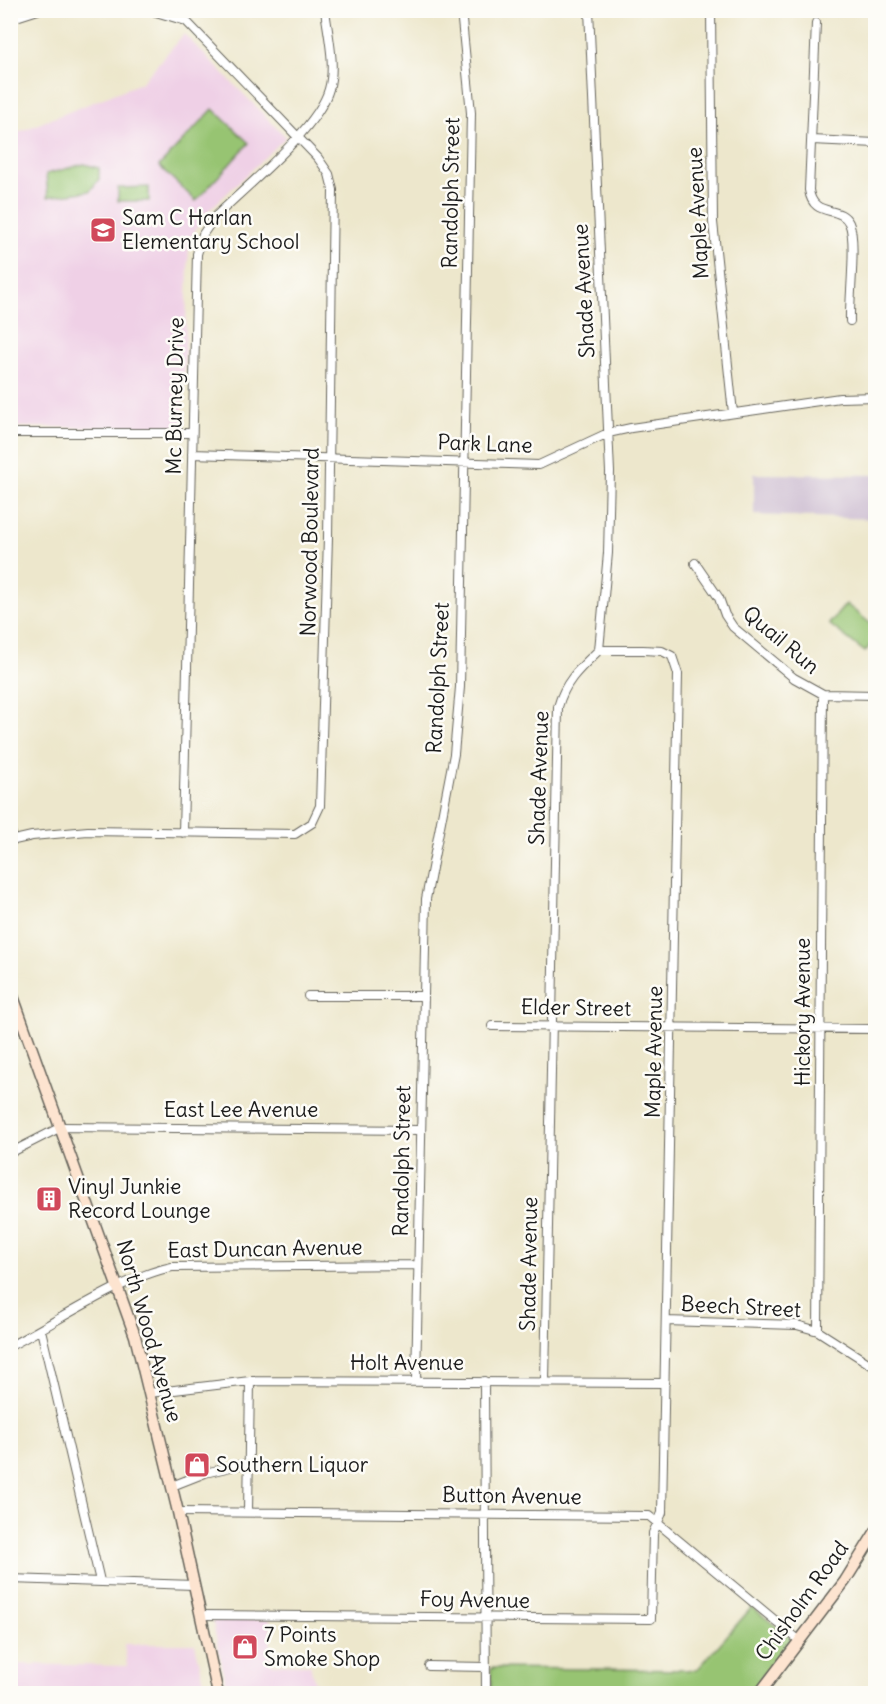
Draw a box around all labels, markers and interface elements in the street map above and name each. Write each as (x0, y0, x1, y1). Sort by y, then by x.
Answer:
street label: Randolph Street (436, 117, 465, 269)
street label: Maple Avenue (681, 146, 714, 280)
place label: Sam C Harlan Elementary School (122, 204, 299, 255)
school or university icon: Sam C Harlan Elementary School (88, 215, 118, 245)
street label: Shade Avenue (566, 223, 601, 359)
street label: Mc Burney Drive (160, 317, 189, 475)
street label: Park Lane (437, 428, 533, 459)
street label: Norwood Boulevard (294, 447, 325, 637)
street label: Quail Run (737, 600, 825, 680)
street label: Randolph Street (420, 602, 455, 754)
street label: Shade Avenue (523, 710, 554, 846)
street label: Hickory Avenue (789, 938, 816, 1086)
street label: Maple Avenue (639, 986, 668, 1118)
street label: Elder Street (521, 993, 631, 1022)
street label: Randolph Street (387, 1085, 416, 1237)
street label: East Lee Avenue (164, 1096, 318, 1123)
place label: Vinyl Junkie Record Lounge (68, 1173, 211, 1224)
building icon: Vinyl Junkie Record Lounge (34, 1184, 64, 1214)
street label: Shade Avenue (514, 1196, 543, 1332)
street label: East Duncan Avenue (167, 1233, 363, 1264)
street label: North Wood Avenue (111, 1236, 188, 1425)
street label: Beech Street (680, 1290, 802, 1323)
street label: Holt Avenue (350, 1349, 464, 1376)
shop icon: Southern Liquor (182, 1450, 212, 1480)
place label: Southern Liquor (216, 1451, 369, 1478)
street label: Button Avenue (442, 1481, 582, 1510)
street label: Chisholm Road (749, 1536, 854, 1666)
street label: Foy Avenue (420, 1585, 530, 1614)
place label: 7 Points Smoke Shop (264, 1621, 380, 1672)
shop icon: 7 Points Smoke Shop (230, 1632, 260, 1662)

